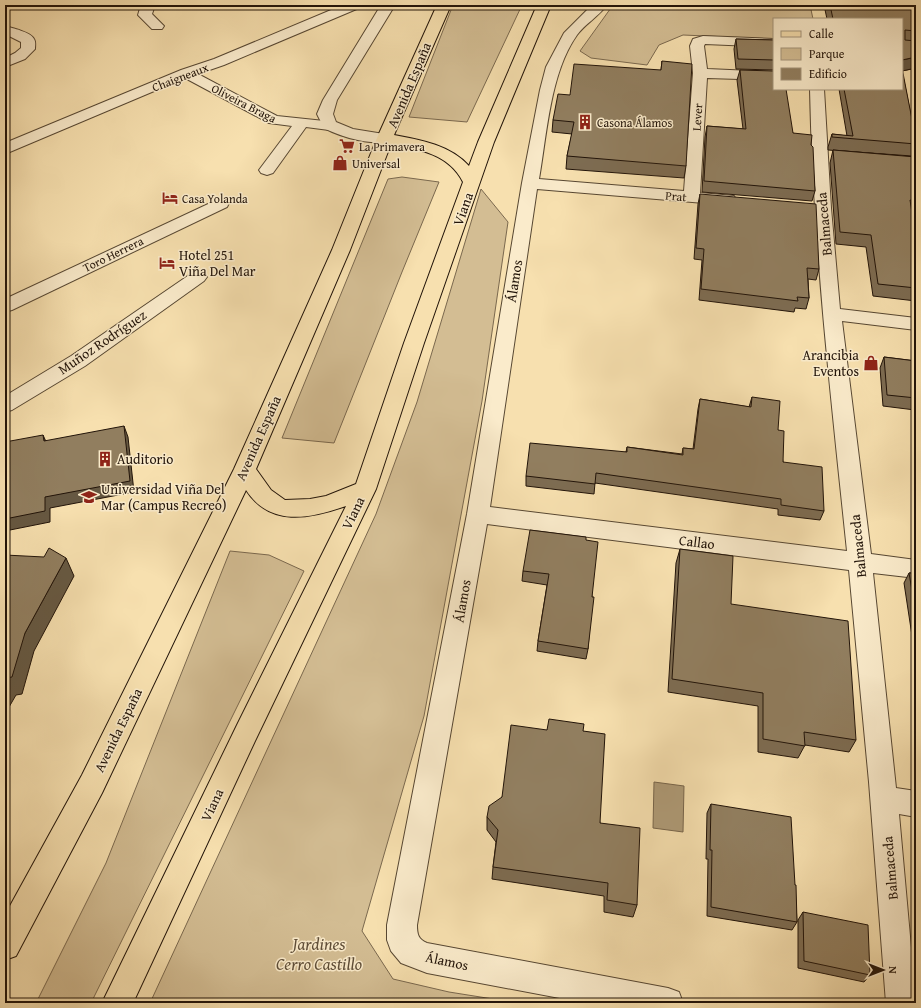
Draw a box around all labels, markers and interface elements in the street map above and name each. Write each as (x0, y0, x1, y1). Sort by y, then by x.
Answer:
legend (773, 18, 903, 90)
text: Calle (809, 25, 834, 42)
street label: Avenida España (382, 39, 436, 131)
text: Parque (809, 45, 845, 62)
street label: Chaigneaux (149, 58, 211, 95)
text: Edificio (809, 65, 847, 82)
street label: Oliveira Braga (209, 79, 280, 127)
street label: Lever (688, 103, 706, 131)
building icon: Casona Álamos (576, 113, 594, 131)
place label: Casona Álamos (597, 114, 672, 131)
supermarket icon: La Primavera (338, 137, 356, 155)
place label: La Primavera (359, 138, 425, 155)
shop icon: Universal (331, 154, 349, 172)
place label: Universal (352, 155, 401, 172)
street label: Prat (665, 187, 688, 205)
hotel icon: Casa Yolanda (161, 189, 179, 207)
street label: Viana (448, 189, 478, 228)
place label: Casa Yolanda (182, 190, 248, 207)
street label: Balmaceda (811, 191, 837, 256)
street label: Toro Herrera (80, 232, 146, 276)
place label: Hotel 251 Viña Del Mar (179, 245, 256, 281)
hotel icon: Hotel 251 Viña Del Mar (158, 254, 176, 272)
street label: Álamos (501, 258, 527, 304)
street label: Muñoz Rodríguez (54, 305, 150, 379)
place label: Arancibia Eventos (802, 345, 859, 381)
shop icon: Arancibia Eventos (862, 354, 880, 372)
street label: Avenida España (230, 392, 286, 484)
place label: Auditorio (117, 449, 173, 469)
building icon: Auditorio (96, 450, 114, 468)
place label: Universidad Viña Del Mar (Campus Recreo) (101, 479, 227, 515)
school or university icon: Universidad Viña Del Mar (Campus Recreo) (80, 488, 98, 506)
street label: Viana (337, 493, 370, 533)
street label: Balmaceda (845, 513, 871, 579)
street label: Callao (678, 530, 716, 554)
street label: Álamos (448, 578, 476, 624)
street label: Avenida España (89, 684, 147, 775)
street label: Viana (196, 785, 228, 825)
street label: Balmaceda (877, 835, 903, 900)
park label: Jardines Cerro Castillo (276, 931, 362, 976)
street label: Álamos (424, 947, 470, 975)
north arrow (863, 950, 903, 990)
text: N (885, 966, 901, 974)

